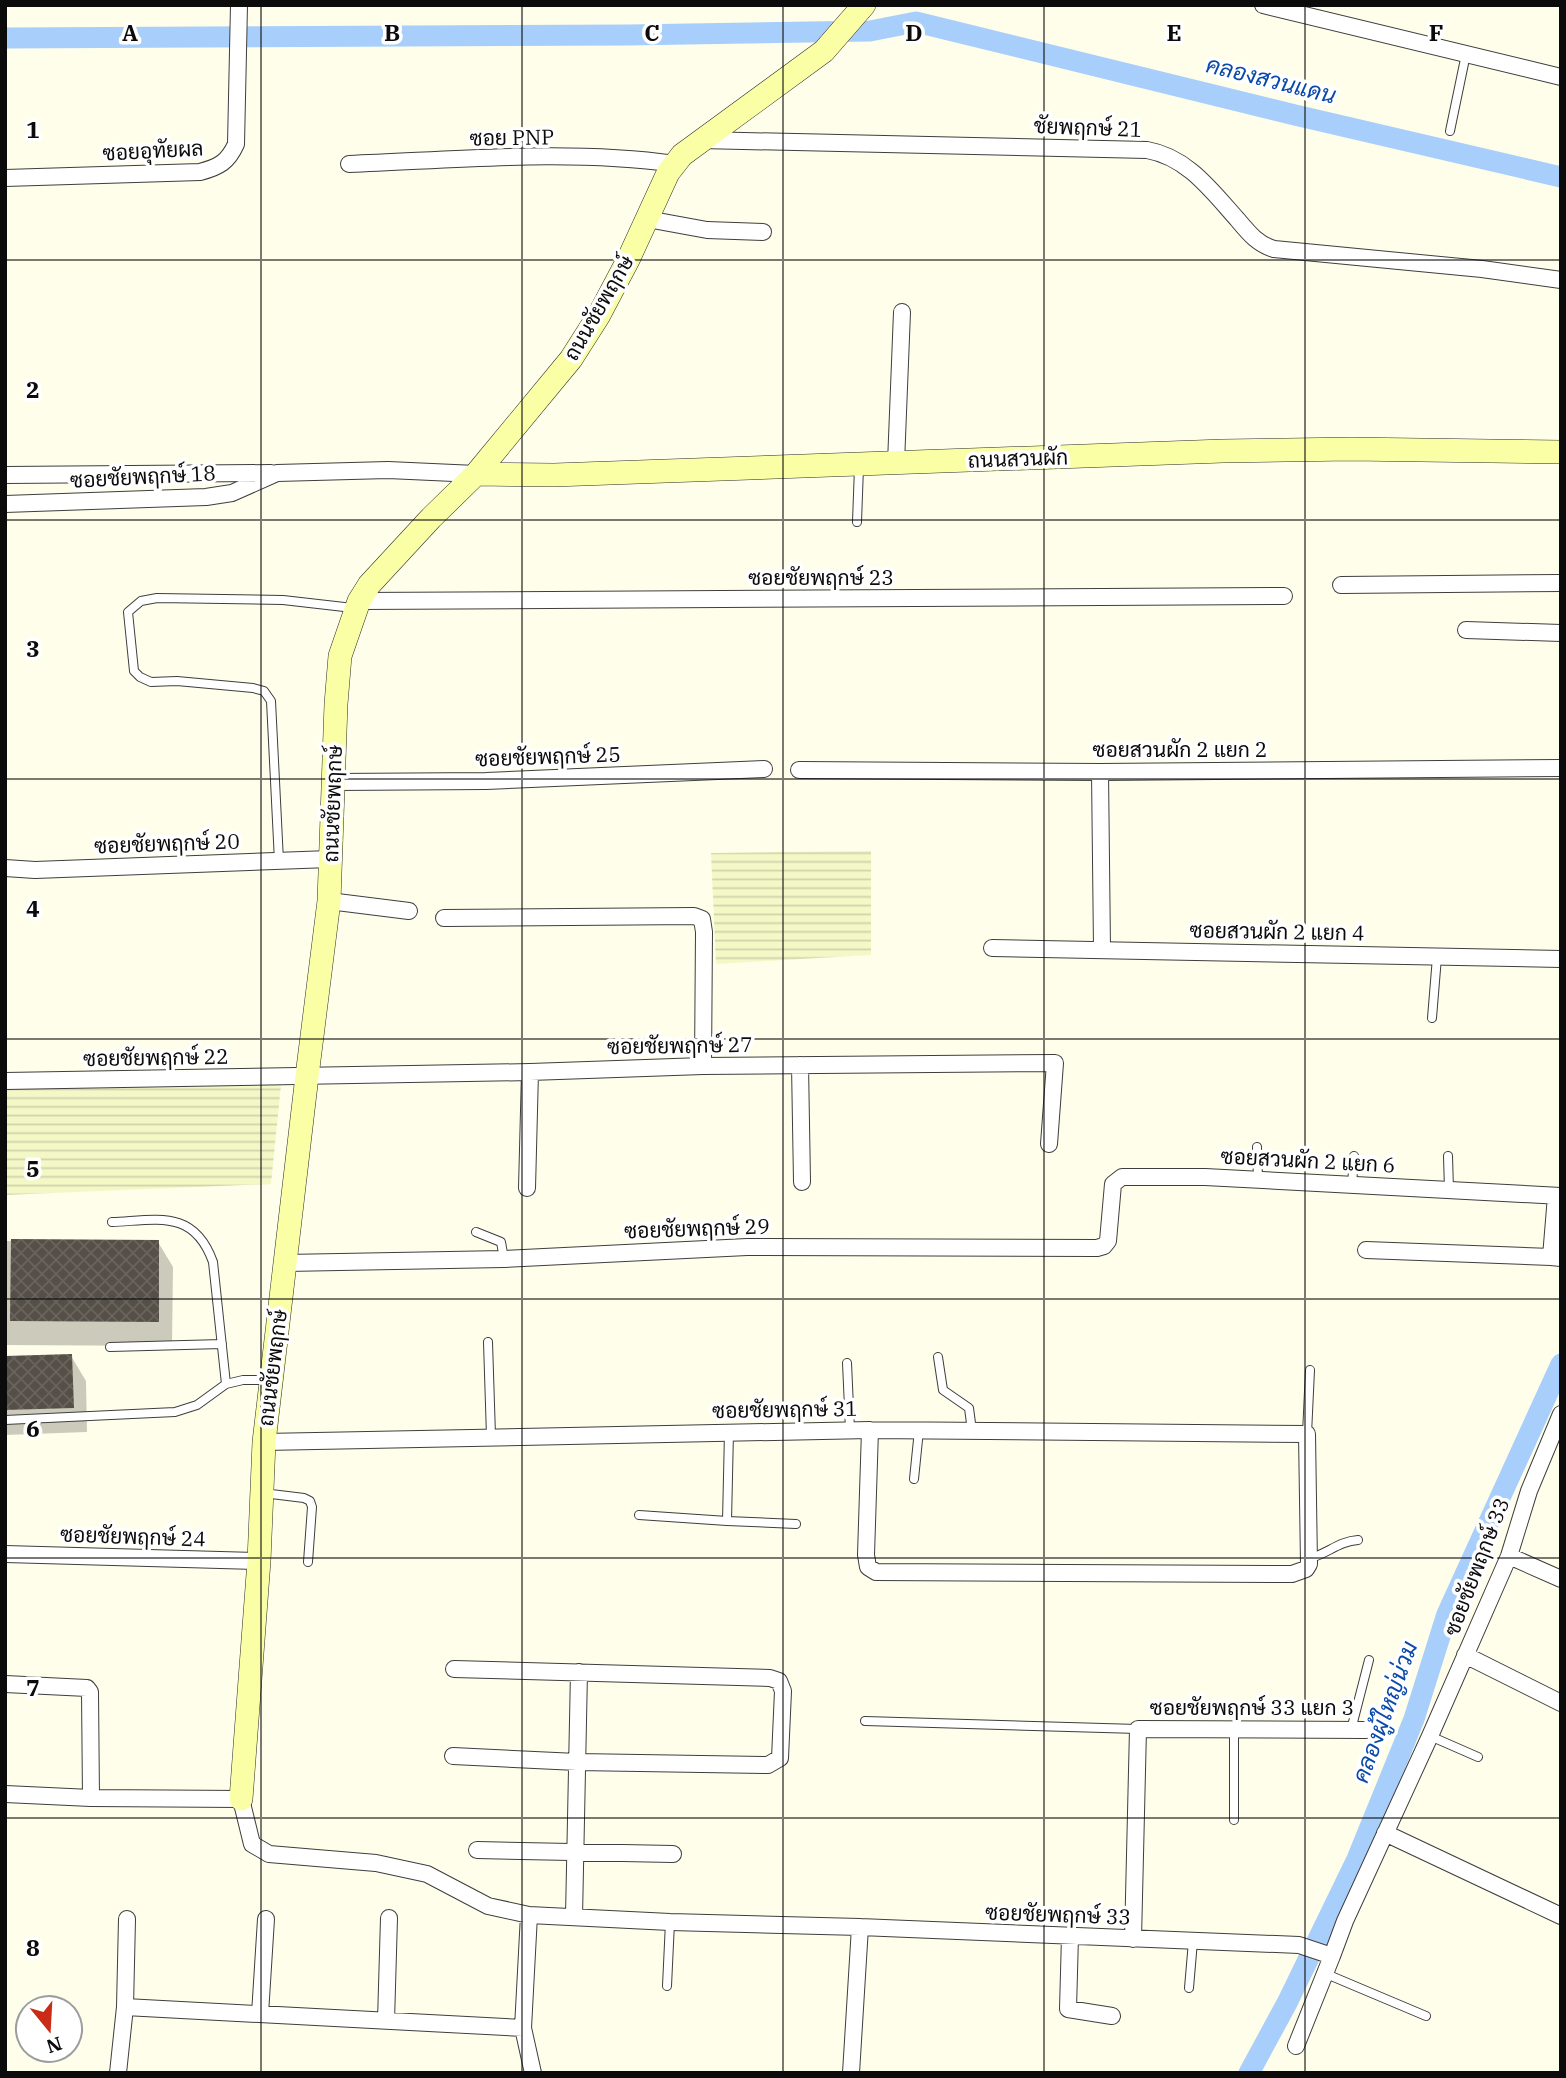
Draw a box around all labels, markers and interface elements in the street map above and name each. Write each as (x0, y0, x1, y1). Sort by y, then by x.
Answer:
text: A (122, 17, 138, 47)
text: B (384, 17, 400, 47)
text: C (644, 17, 660, 47)
text: D (905, 17, 923, 47)
text: E (1166, 17, 1182, 47)
text: F (1429, 17, 1443, 47)
water label: คลองสวนแดน (1203, 48, 1339, 110)
street label: ชัยพฤกษ์ 21 (1033, 111, 1143, 143)
text: 1 (26, 114, 40, 144)
street label: ซอย PNP (469, 122, 555, 152)
street label: ซอยอุทัยผล (102, 133, 204, 168)
street label: ถนนชัยพฤกษ์ (557, 249, 640, 365)
text: 2 (26, 374, 40, 404)
street label: ถนนสวนผัก (967, 442, 1069, 474)
street label: ซอยชัยพฤกษ์ 18 (69, 458, 216, 494)
street label: ซอยชัยพฤกษ์ 23 (748, 563, 894, 591)
text: 3 (26, 633, 40, 663)
street label: ซอยสวนผัก 2 แยก 2 (1093, 735, 1267, 763)
street label: ซอยชัยพฤกษ์ 25 (475, 739, 621, 773)
street label: ถนนชัยพฤกษ์ (316, 744, 348, 863)
street label: ซอยชัยพฤกษ์ 20 (94, 826, 240, 860)
text: 4 (26, 893, 40, 923)
street label: ซอยสวนผัก 2 แยก 4 (1189, 915, 1365, 947)
street label: ซอยชัยพฤกษ์ 27 (607, 1030, 753, 1060)
street label: ซอยชัยพฤกษ์ 22 (83, 1042, 229, 1072)
street label: ซอยสวนผัก 2 แยก 6 (1220, 1141, 1396, 1179)
text: 5 (26, 1153, 40, 1183)
street label: ซอยชัยพฤกษ์ 29 (624, 1211, 770, 1245)
street label: ถนนชัยพฤกษ์ (251, 1307, 293, 1428)
street label: ซอยชัยพฤกษ์ 31 (712, 1394, 858, 1424)
text: 6 (26, 1413, 40, 1443)
street label: ซอยชัยพฤกษ์ 33 (1437, 1494, 1515, 1640)
street label: ซอยชัยพฤกษ์ 24 (60, 1519, 206, 1553)
water label: คลองผู้ใหญ่น่วม (1345, 1637, 1426, 1788)
text: 7 (26, 1672, 40, 1702)
street label: ซอยชัยพฤกษ์ 33 แยก 3 (1150, 1693, 1354, 1721)
street label: ซอยชัยพฤกษ์ 33 (985, 1897, 1131, 1931)
text: 8 (26, 1932, 40, 1962)
north arrow (14, 1994, 84, 2064)
text: N (43, 2031, 65, 2059)

